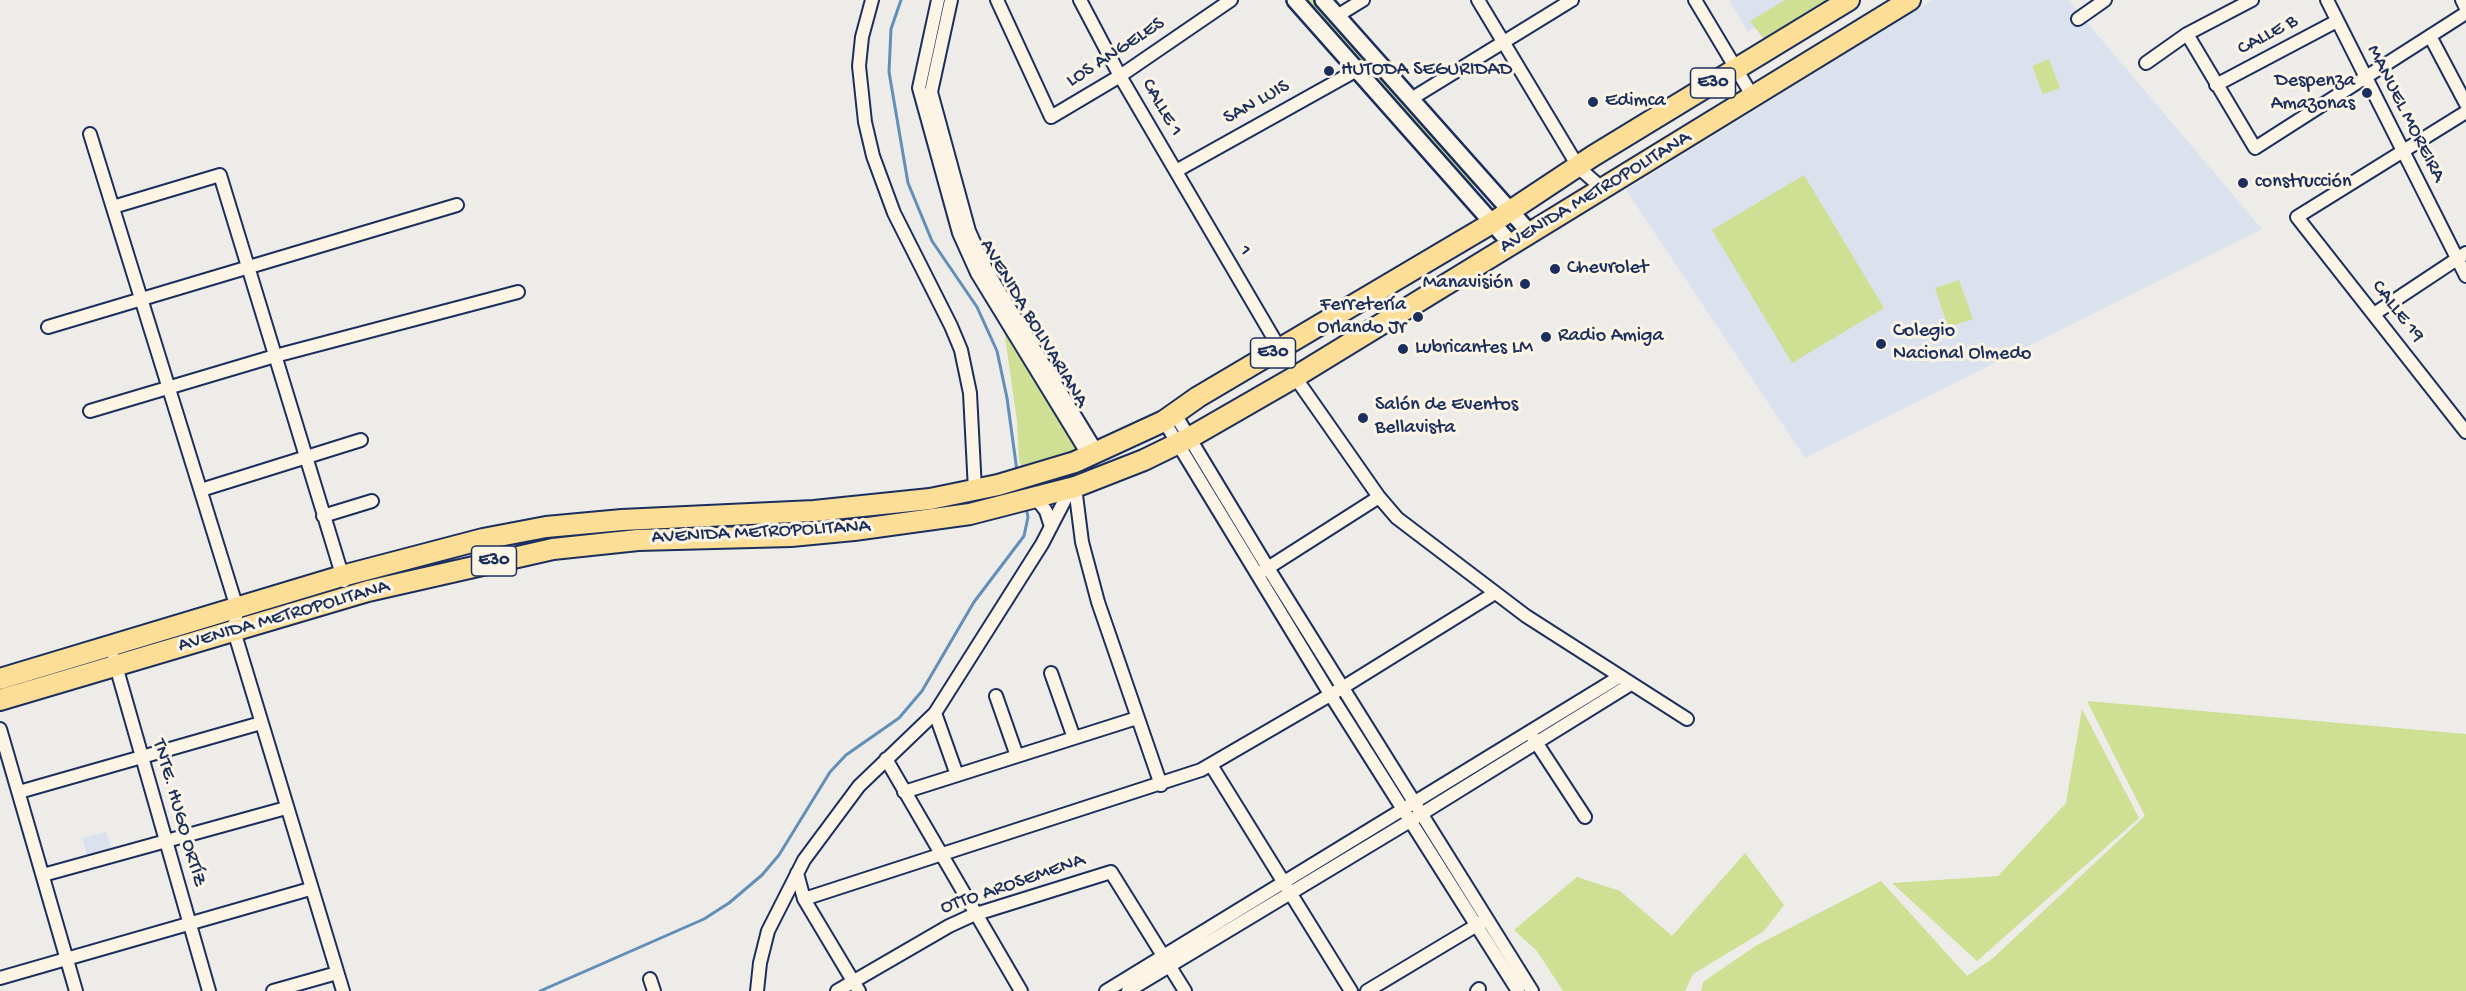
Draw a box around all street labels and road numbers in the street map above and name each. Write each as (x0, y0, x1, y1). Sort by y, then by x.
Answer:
street label: CALLE B (2234, 10, 2302, 62)
street label: LOS ANGELES (1062, 12, 1170, 94)
street label: MANUEL MOREIRA (2360, 41, 2450, 187)
road number: E30 (1690, 68, 1736, 98)
street label: CALLE 1 (1135, 75, 1187, 141)
street label: SAN LUIS (1220, 75, 1294, 131)
street label: AVENIDA METROPOLITANA (1496, 126, 1696, 260)
street label: AVENIDA BOLIVARIANA (973, 236, 1093, 412)
street label: 1 (1232, 242, 1256, 260)
street label: CALLE 19 (2365, 276, 2429, 348)
road number: E30 (1250, 338, 1296, 368)
street label: AVENIDA METROPOLITANA (651, 515, 871, 551)
road number: E30 (472, 546, 516, 576)
street label: AVENIDA METROPOLITANA (175, 575, 393, 659)
street label: TNTE. HUGO ORTÍZ (145, 737, 211, 889)
street label: OTTO AROSEMENA (937, 849, 1089, 921)

